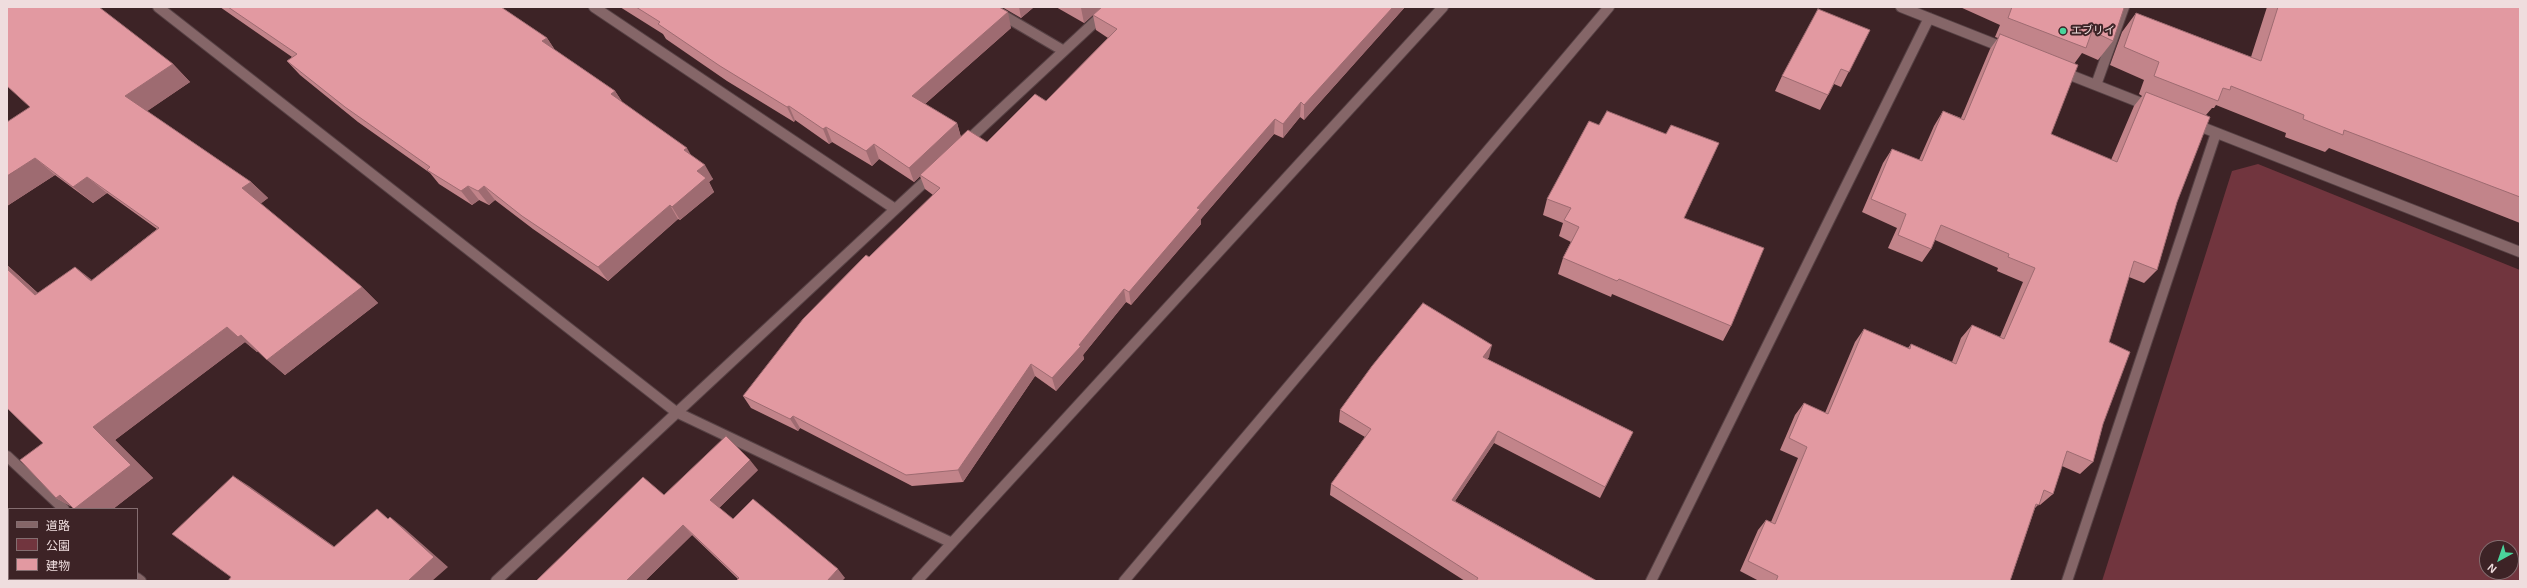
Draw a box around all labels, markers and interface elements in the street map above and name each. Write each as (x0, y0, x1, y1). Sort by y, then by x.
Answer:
place label: エブリイ (2071, 24, 2115, 38)
marker: エブリイ (2058, 26, 2068, 36)
legend (8, 508, 138, 580)
text: 道路 (46, 519, 70, 533)
text: 公園 (46, 539, 70, 553)
north arrow (2479, 540, 2519, 580)
text: 建物 (46, 559, 70, 573)
text: N (2485, 561, 2499, 576)

